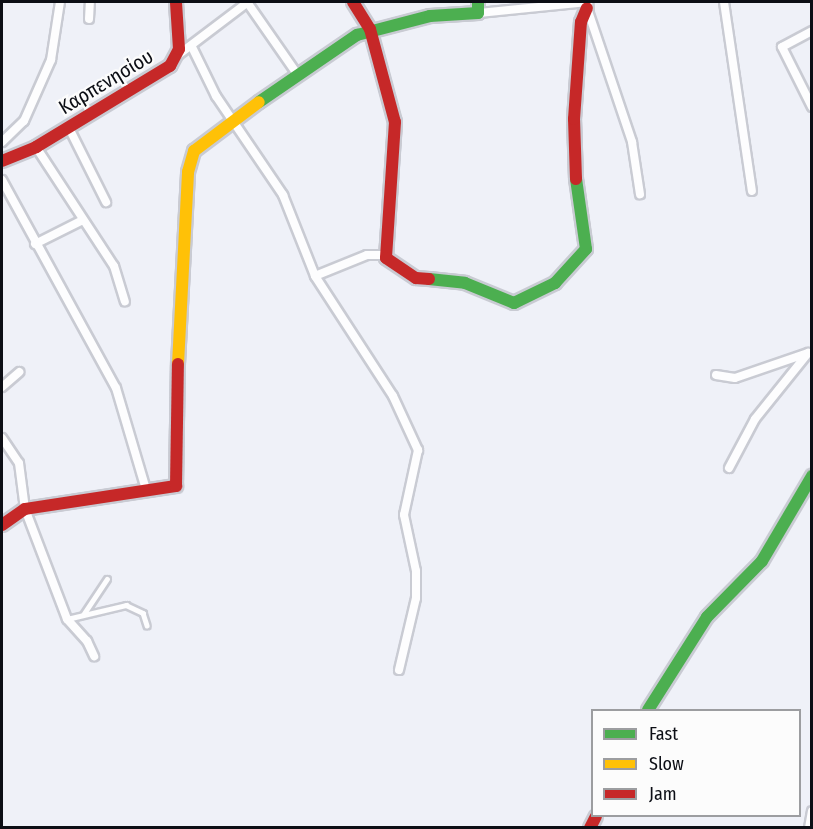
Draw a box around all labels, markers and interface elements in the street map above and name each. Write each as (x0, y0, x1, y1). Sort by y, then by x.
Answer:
street label: Καρπενησίου (54, 44, 158, 120)
legend (591, 709, 801, 817)
text: Fast (649, 723, 678, 745)
text: Slow (649, 753, 684, 775)
text: Jam (649, 783, 677, 805)

